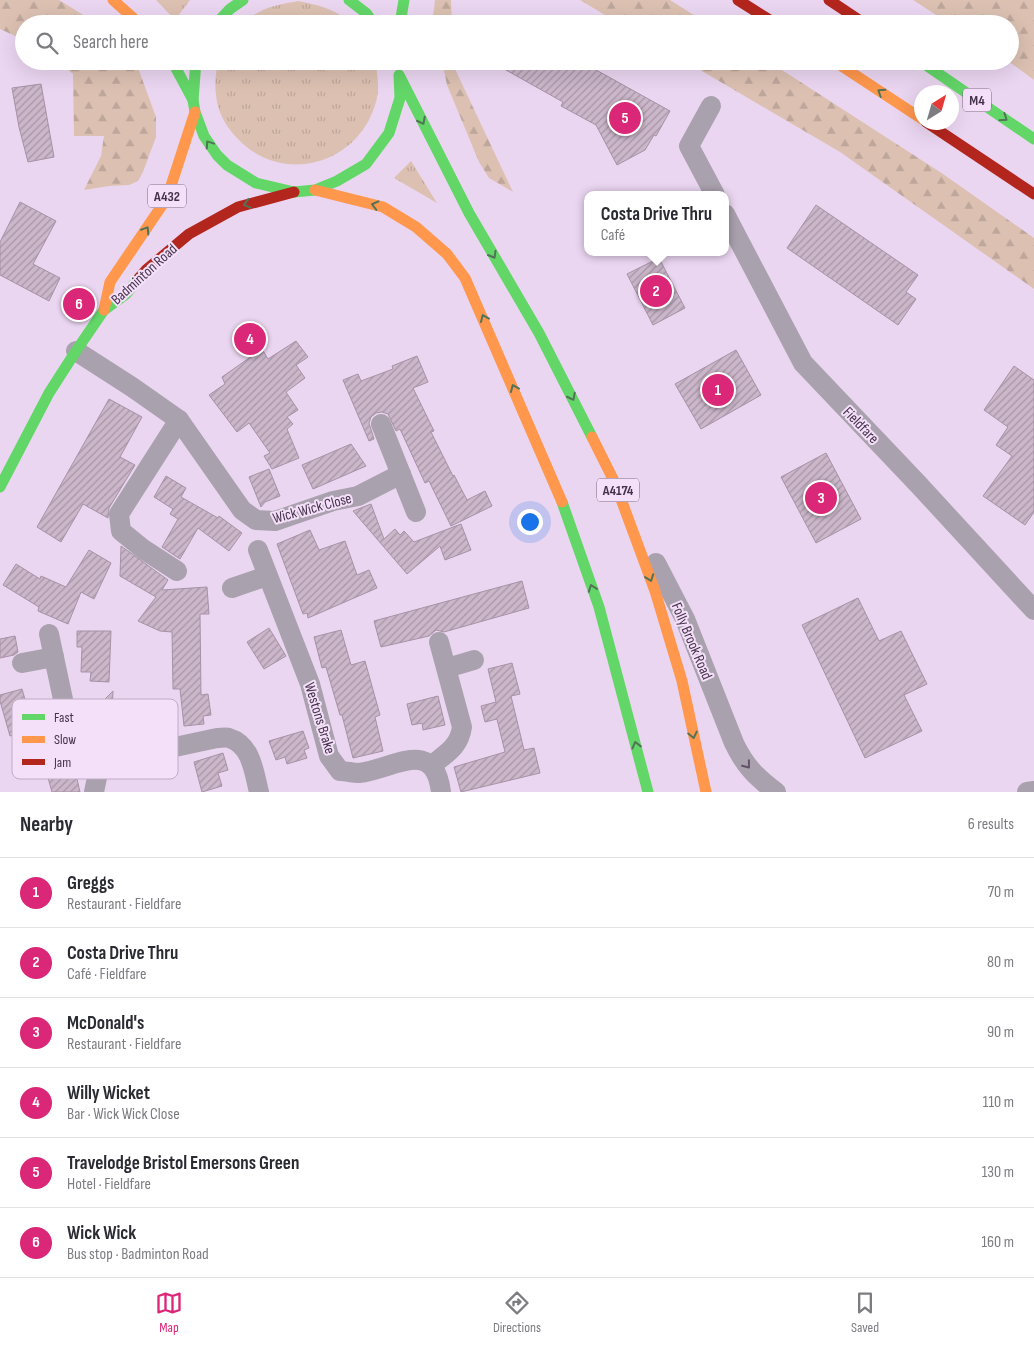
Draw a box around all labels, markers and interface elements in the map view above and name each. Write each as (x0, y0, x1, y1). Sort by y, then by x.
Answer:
search box (15, 15, 1019, 70)
icon: search (33, 29, 61, 57)
text: Search here (73, 31, 149, 54)
north arrow (914, 85, 959, 130)
road number: M4 (963, 88, 991, 112)
one-way arrow (877, 89, 886, 99)
pin: 5 (609, 99, 641, 137)
one-way arrow (998, 112, 1007, 121)
one-way arrow (416, 116, 426, 125)
one-way arrow (206, 140, 215, 150)
road number: A432 (148, 185, 186, 208)
popup (584, 191, 729, 256)
one-way arrow (244, 199, 252, 209)
one-way arrow (371, 200, 380, 211)
text: Costa Drive Thru (601, 203, 712, 226)
one-way arrow (140, 226, 149, 235)
text: Café (601, 226, 625, 245)
street label: Badminton Road (107, 240, 181, 309)
one-way arrow (487, 250, 497, 259)
pin: 2 (640, 272, 672, 310)
pin: 6 (63, 285, 95, 323)
one-way arrow (479, 314, 490, 323)
pin: 4 (234, 320, 266, 358)
pin: 1 (702, 371, 734, 409)
one-way arrow (509, 384, 520, 393)
one-way arrow (566, 392, 576, 401)
street label: Fieldfare (839, 403, 883, 448)
road number: A4174 (597, 478, 639, 502)
pin: 3 (805, 479, 837, 517)
street label: Wick Wick Close (271, 489, 354, 528)
your location (517, 509, 543, 535)
one-way arrow (644, 573, 654, 582)
one-way arrow (588, 585, 598, 593)
street label: Folly Brook Road (667, 600, 716, 683)
street label: Westons Brake (300, 680, 339, 756)
legend (12, 699, 178, 779)
text: Fast (54, 709, 74, 726)
one-way arrow (688, 730, 698, 739)
text: Slow (54, 731, 76, 748)
one-way arrow (631, 740, 642, 749)
text: Jam (53, 754, 71, 771)
one-way arrow (741, 759, 750, 769)
text: Nearby (20, 812, 73, 837)
text: 6 results (968, 815, 1014, 834)
text: Greggs (67, 872, 114, 895)
text: 1 (33, 883, 39, 902)
text: 70 m (988, 883, 1014, 902)
text: Restaurant · Fieldfare (67, 895, 181, 914)
text: Costa Drive Thru (67, 942, 178, 965)
text: 2 (32, 953, 40, 972)
text: 80 m (987, 953, 1014, 972)
text: Café · Fieldfare (67, 965, 146, 984)
text: McDonald's (67, 1012, 144, 1035)
text: 3 (32, 1023, 40, 1042)
text: 90 m (987, 1023, 1014, 1042)
text: Restaurant · Fieldfare (67, 1035, 181, 1054)
text: Willy Wicket (67, 1082, 150, 1105)
text: 4 (32, 1093, 40, 1112)
text: 110 m (983, 1093, 1014, 1112)
text: Bar · Wick Wick Close (67, 1105, 180, 1124)
text: Travelodge Bristol Emersons Green (67, 1152, 299, 1175)
text: 5 (32, 1163, 40, 1182)
text: 130 m (982, 1163, 1014, 1182)
text: Hotel · Fieldfare (67, 1175, 151, 1194)
text: Wick Wick (67, 1222, 136, 1245)
text: 6 (32, 1233, 40, 1252)
text: 160 m (981, 1233, 1014, 1252)
text: Bus stop · Badminton Road (67, 1245, 209, 1264)
tab: Map (155, 1289, 183, 1336)
tab: Directions (493, 1289, 541, 1336)
tab: Saved (851, 1289, 879, 1336)

